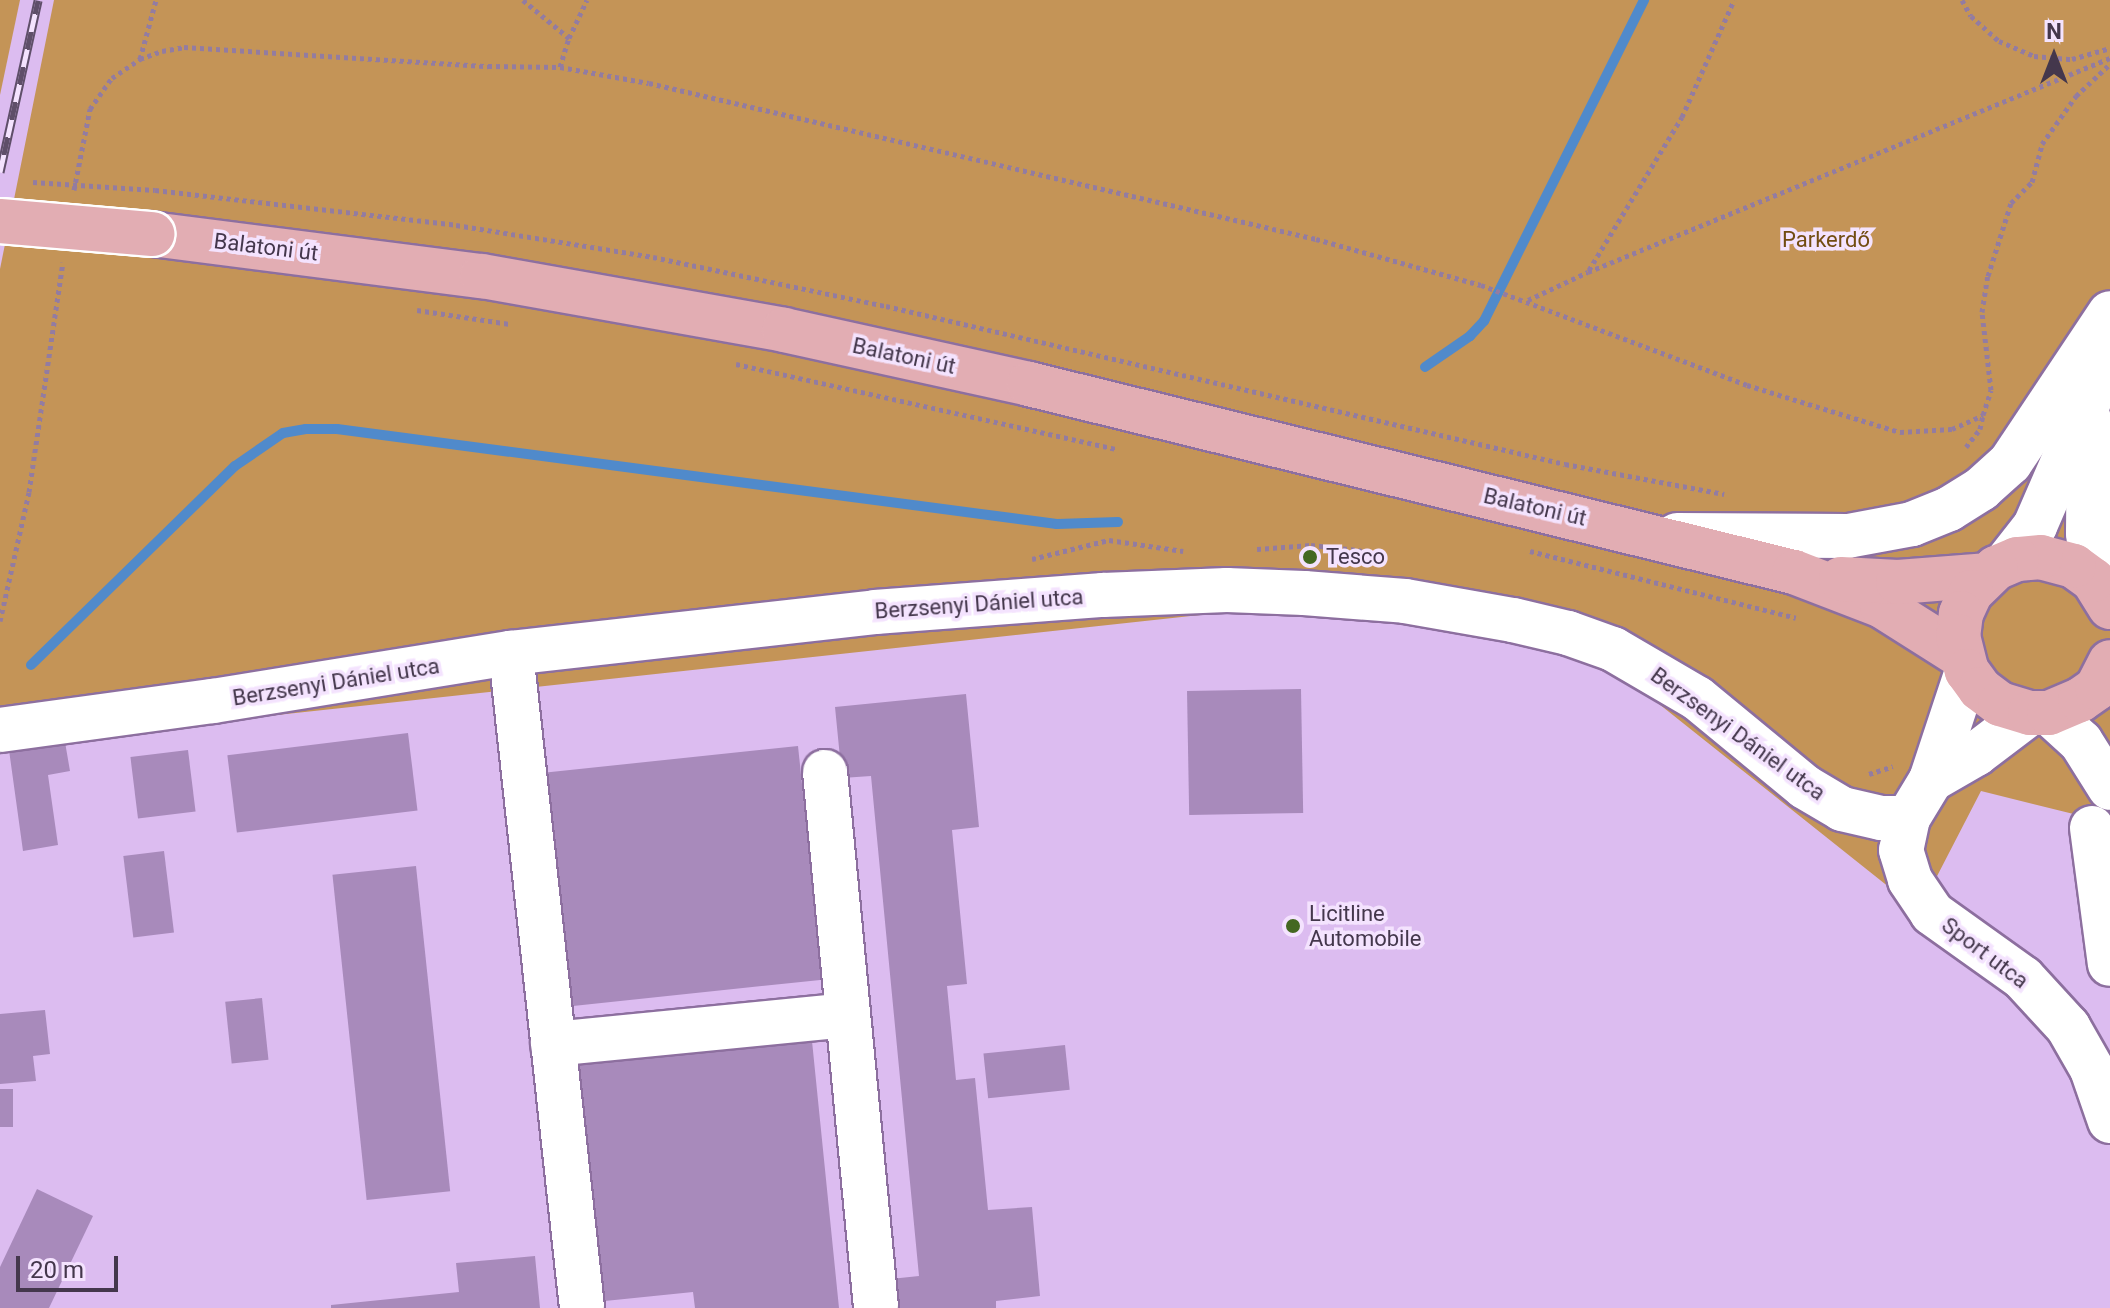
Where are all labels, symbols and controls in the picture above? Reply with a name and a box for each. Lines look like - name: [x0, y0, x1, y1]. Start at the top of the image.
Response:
- north arrow: [2014, 16, 2094, 96]
- text: N: [2046, 19, 2062, 44]
- park label: Parkerdő: [1782, 227, 1870, 253]
- street label: Balatoni út: [212, 228, 320, 266]
- street label: Balatoni út: [850, 332, 958, 380]
- street label: Balatoni út: [1481, 482, 1589, 532]
- place label: Tesco: [1326, 544, 1385, 570]
- marker: Tesco: [1301, 548, 1319, 566]
- street label: Berzsenyi Dániel utca: [874, 584, 1084, 624]
- street label: Berzsenyi Dániel utca: [231, 653, 441, 711]
- street label: Berzsenyi Dániel utca: [1646, 662, 1830, 806]
- place label: Licitline Automobile: [1309, 900, 1421, 952]
- street label: Sport utca: [1937, 912, 2033, 994]
- marker: Licitline Automobile: [1284, 917, 1302, 935]
- scale bar: [20, 1240, 122, 1290]
- text: 20 m: [30, 1256, 84, 1284]

